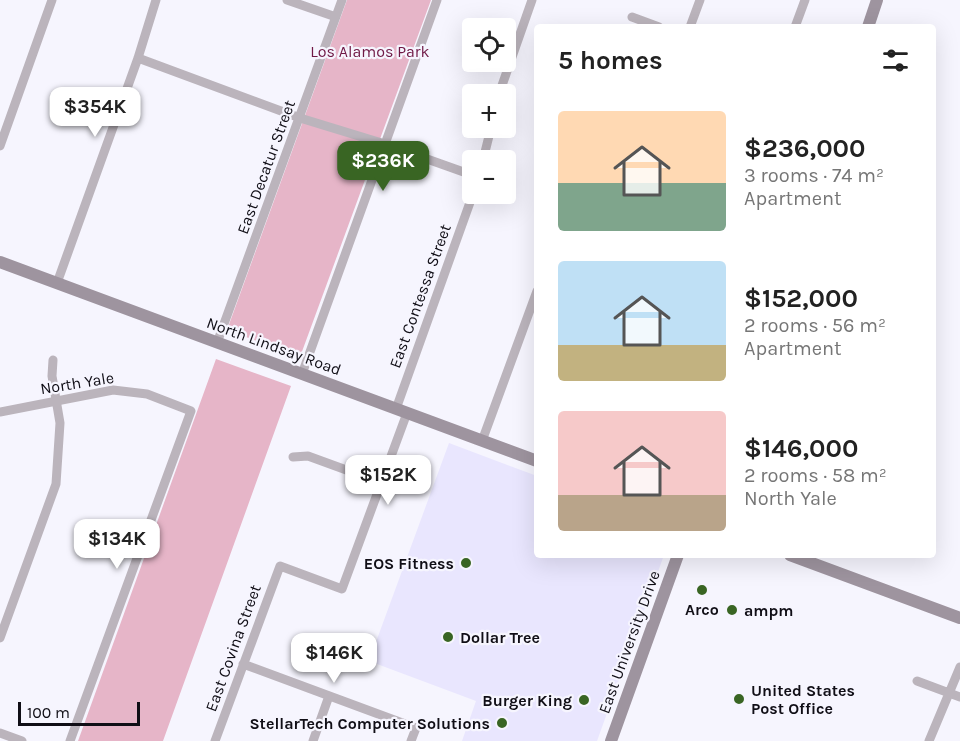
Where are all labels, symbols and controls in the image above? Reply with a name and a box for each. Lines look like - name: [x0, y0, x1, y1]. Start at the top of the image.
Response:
- map controls: [462, 18, 516, 204]
- button: locate: [462, 18, 516, 72]
- park label: Los Alamos Park: [310, 42, 430, 61]
- icon: filters: [879, 44, 912, 77]
- text: 5 homes: [558, 45, 663, 76]
- button: +: [462, 84, 516, 138]
- pin: $354K: [53, 87, 137, 138]
- text: $354K: [64, 95, 126, 118]
- street label: East Decatur Street: [233, 97, 299, 237]
- text: $236,000: [744, 133, 866, 164]
- icon: home: [606, 135, 678, 207]
- pin: $236K: [341, 141, 425, 192]
- text: $236K: [351, 149, 415, 172]
- button: −: [462, 150, 516, 204]
- text: 3 rooms · 74 m²: [744, 164, 884, 187]
- text: Apartment: [744, 187, 842, 210]
- street label: East Contessa Street: [385, 221, 455, 371]
- text: $152,000: [744, 283, 858, 314]
- icon: home: [606, 285, 678, 357]
- street label: North Lindsay Road: [204, 313, 344, 379]
- text: 2 rooms · 56 m²: [744, 314, 886, 337]
- text: Apartment: [744, 337, 842, 360]
- street label: North Yale: [39, 368, 115, 398]
- text: $146,000: [744, 433, 858, 464]
- icon: home: [606, 435, 678, 507]
- pin: $152K: [346, 455, 430, 506]
- text: $152K: [359, 463, 417, 486]
- text: 2 rooms · 58 m²: [744, 464, 887, 487]
- text: North Yale: [744, 487, 837, 510]
- pin: $134K: [75, 519, 159, 570]
- text: $134K: [88, 527, 146, 550]
- place label: EOS Fitness: [364, 554, 454, 573]
- marker: EOS Fitness: [459, 556, 473, 570]
- street label: East University Drive: [594, 568, 664, 716]
- street label: East Covina Street: [201, 582, 265, 714]
- marker: Arco: [695, 583, 709, 597]
- place label: Arco: [685, 600, 719, 619]
- place label: ampm: [744, 601, 794, 620]
- marker: ampm: [725, 603, 739, 617]
- place label: Dollar Tree: [460, 628, 540, 647]
- marker: Dollar Tree: [441, 630, 455, 644]
- pin: $146K: [292, 633, 376, 684]
- text: $146K: [305, 641, 363, 664]
- place label: United States Post Office: [751, 681, 855, 718]
- place label: Burger King: [482, 691, 572, 710]
- marker: United States Post Office: [732, 692, 746, 706]
- marker: Burger King: [577, 693, 591, 707]
- scale bar: [18, 699, 140, 726]
- text: 100 m: [27, 703, 70, 722]
- place label: StellarTech Computer Solutions: [249, 714, 490, 733]
- marker: StellarTech Computer Solutions: [495, 716, 509, 730]

